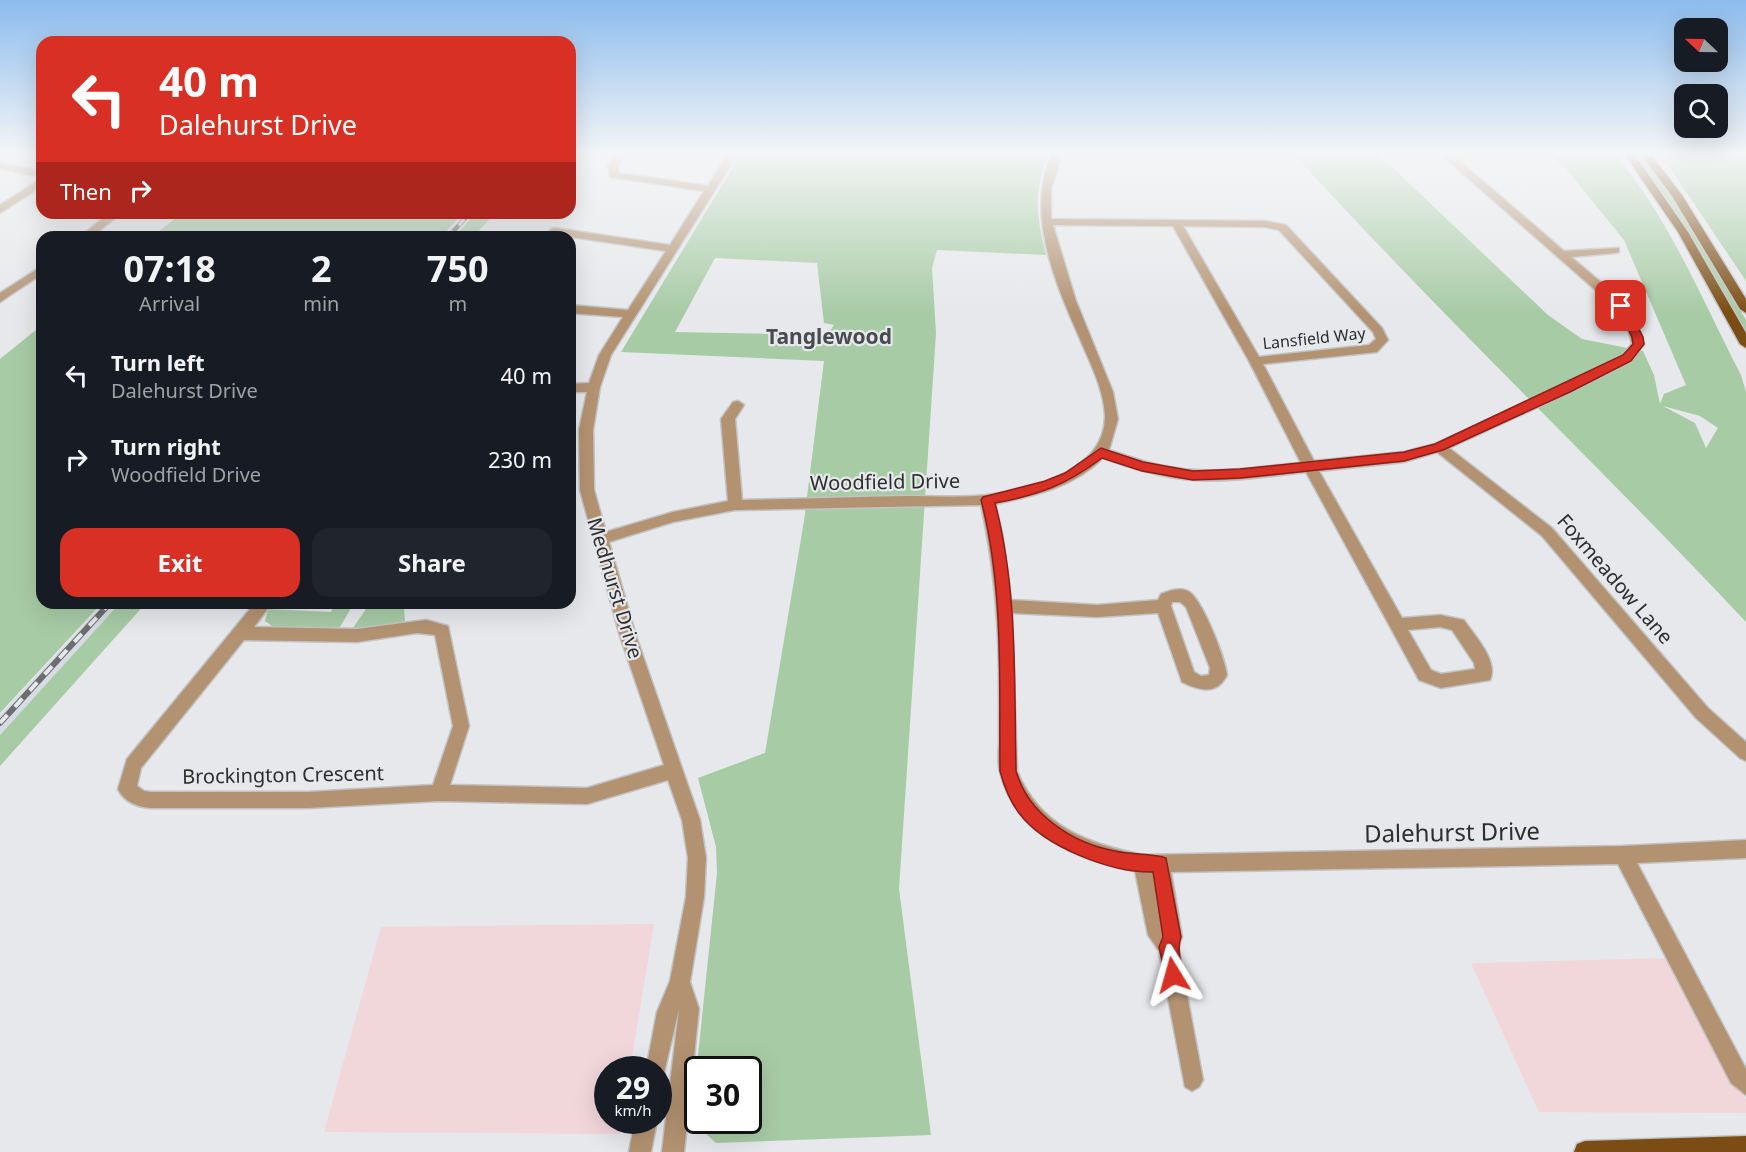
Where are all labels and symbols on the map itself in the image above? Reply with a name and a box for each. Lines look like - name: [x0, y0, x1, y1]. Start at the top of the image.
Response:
- north arrow: [1674, 18, 1728, 72]
- pin: [1595, 280, 1646, 331]
- district label: Tanglewood: [766, 322, 892, 350]
- street label: Lansfield Way: [1261, 322, 1367, 354]
- street label: Woodfield Drive: [810, 467, 960, 496]
- street label: Foxmeadow Lane: [1551, 508, 1679, 649]
- street label: Medhurst Drive: [581, 514, 650, 662]
- street label: Brockington Crescent: [182, 759, 384, 790]
- street label: Dalehurst Drive: [1364, 813, 1540, 850]
- position arrow: [1141, 943, 1205, 1007]
- speed limit sign: 30: [684, 1056, 762, 1134]

